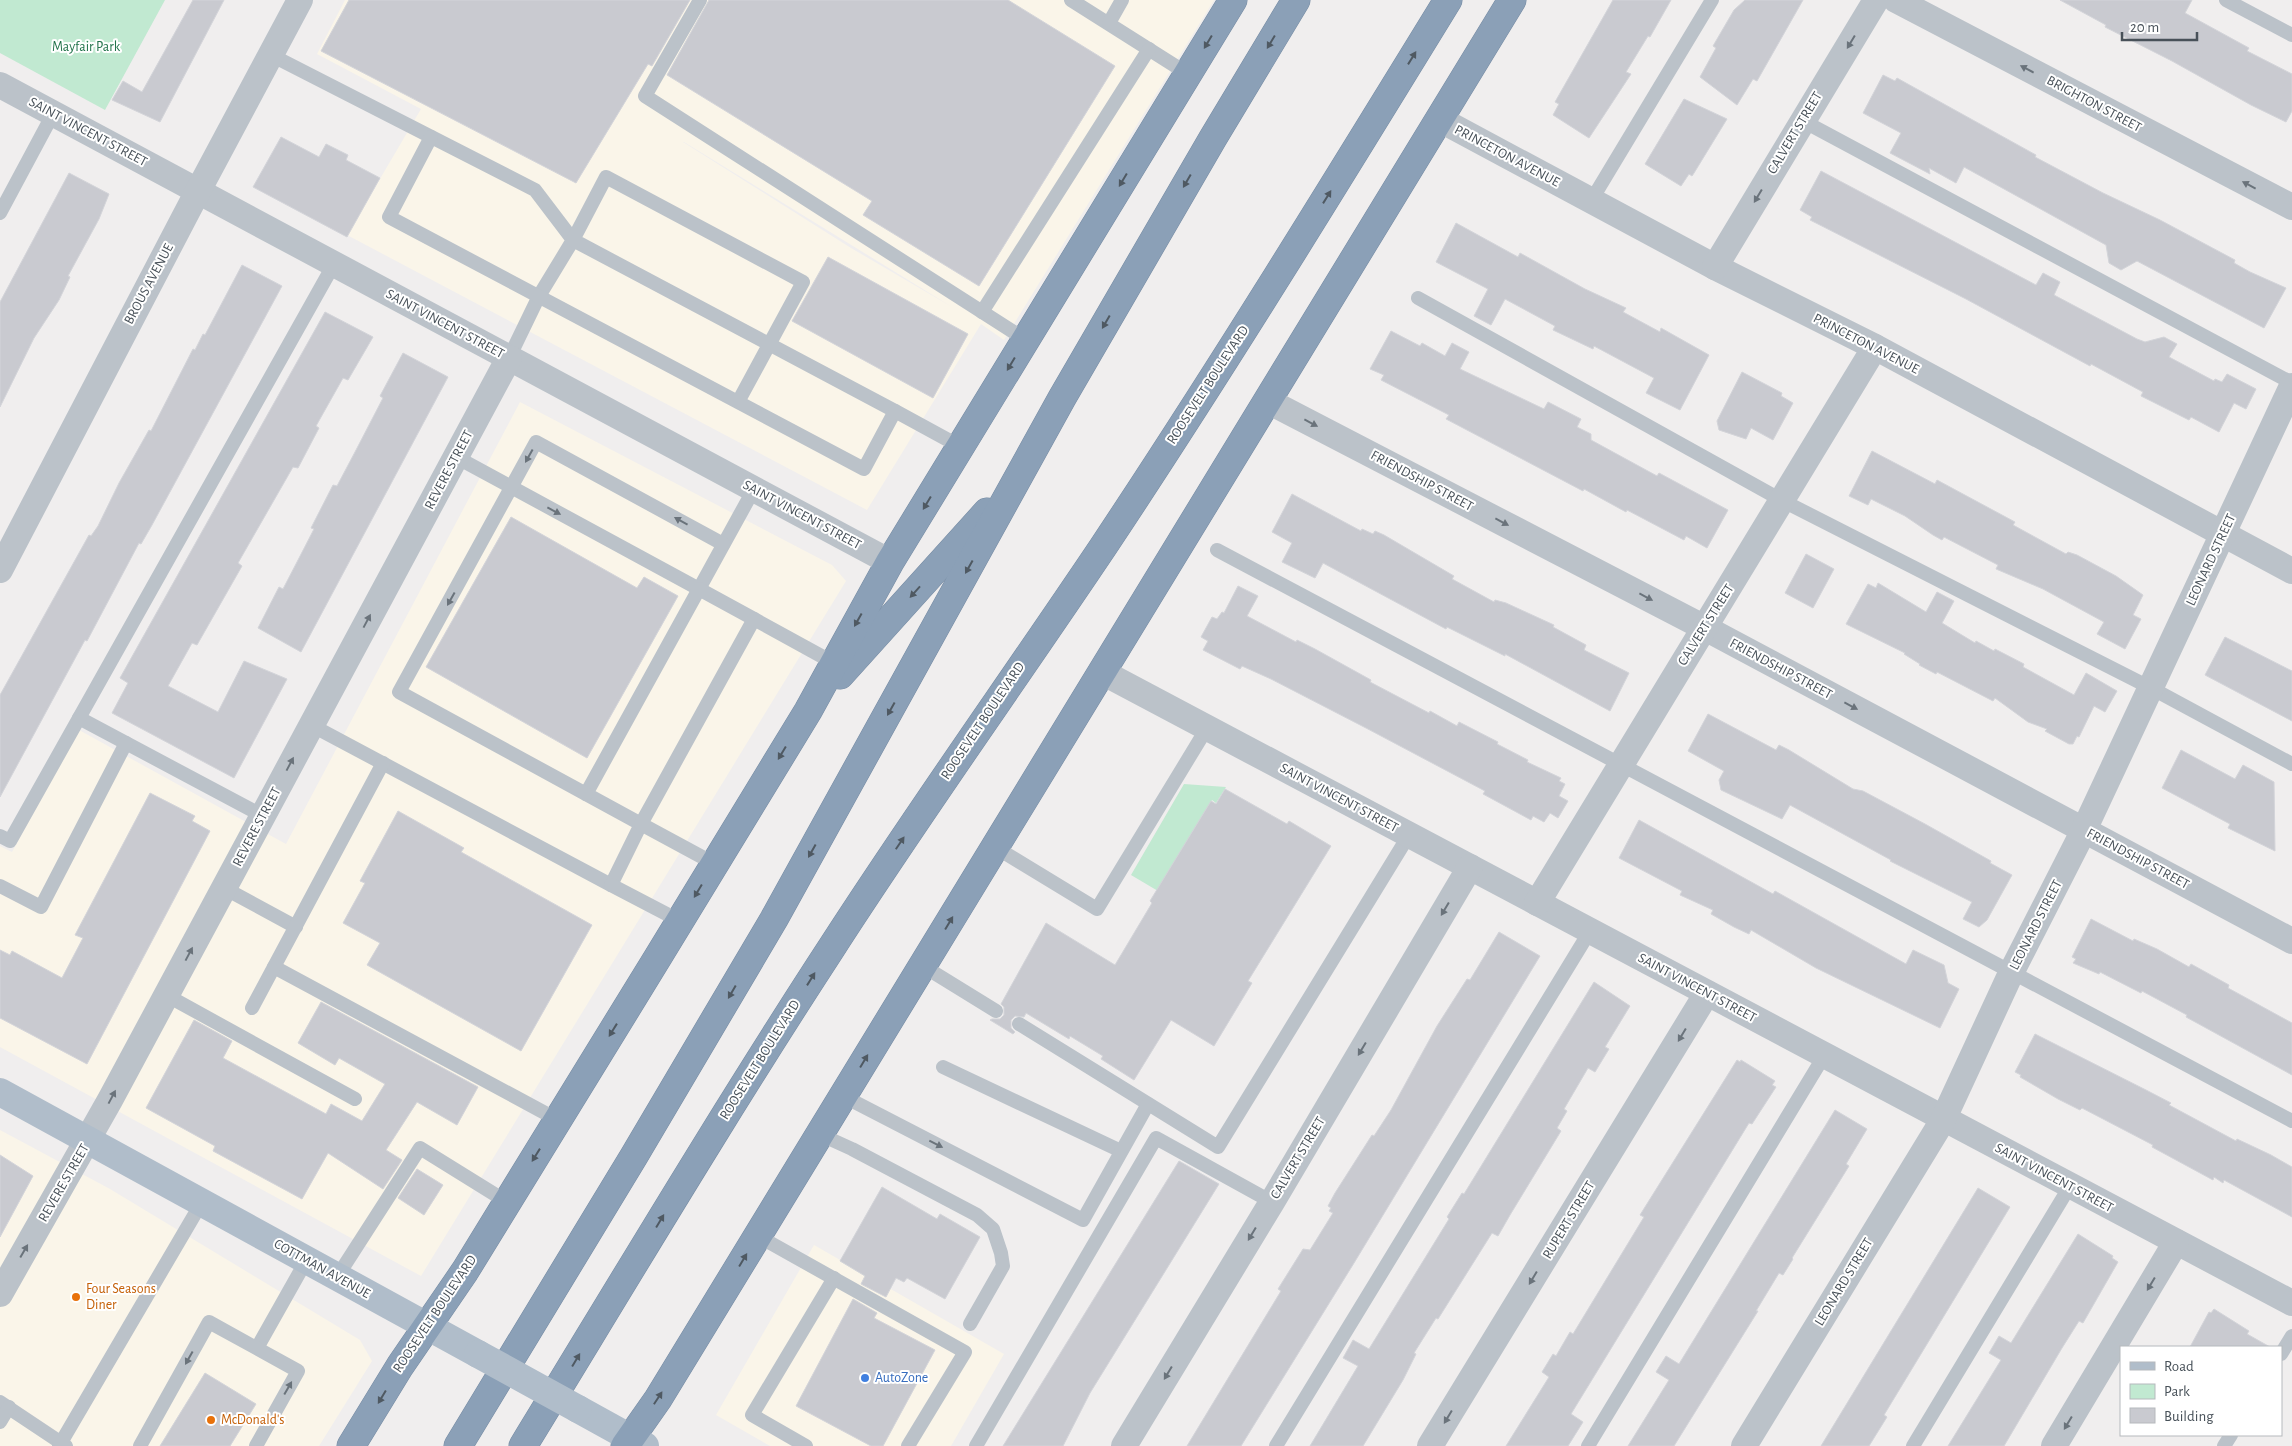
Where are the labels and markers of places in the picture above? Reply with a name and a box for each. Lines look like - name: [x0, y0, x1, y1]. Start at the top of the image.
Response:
- place label: Four Seasons Diner: [86, 1282, 156, 1312]
- marker: Four Seasons Diner: [70, 1291, 82, 1303]
- place label: AutoZone: [875, 1371, 928, 1385]
- marker: AutoZone: [859, 1372, 871, 1384]
- place label: McDonald's: [221, 1413, 284, 1427]
- marker: McDonald's: [205, 1414, 217, 1426]

